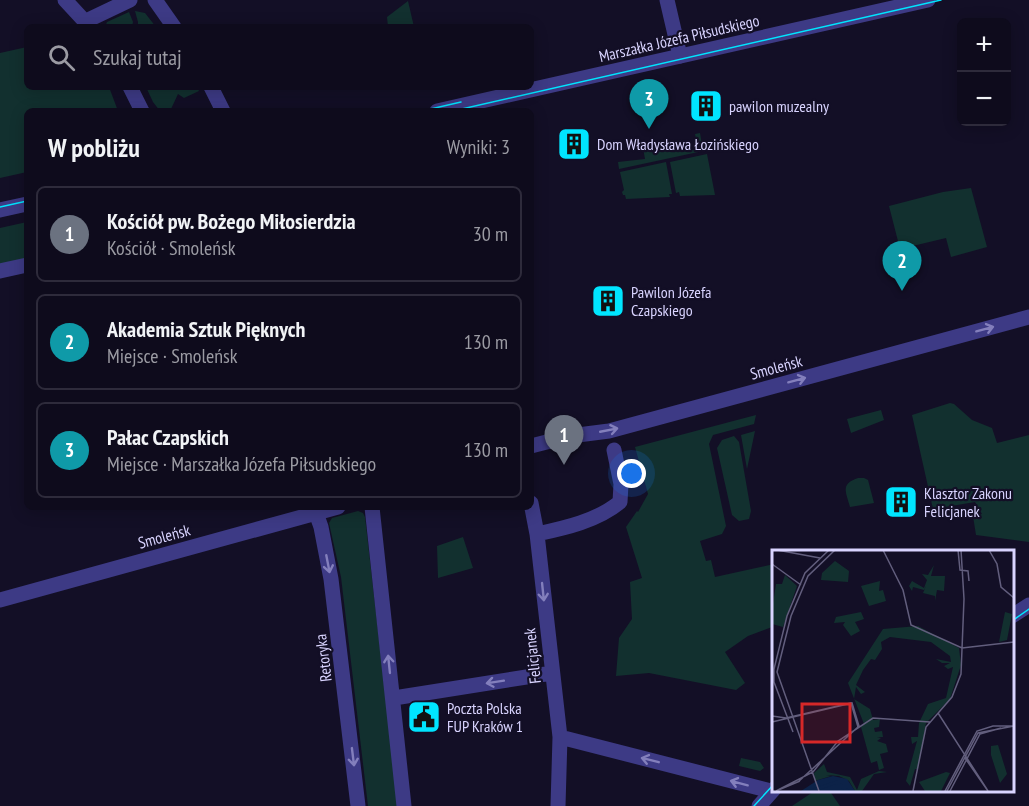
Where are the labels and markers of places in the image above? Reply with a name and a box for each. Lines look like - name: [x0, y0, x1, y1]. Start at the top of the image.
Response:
- pin: 3: [630, 80, 668, 129]
- building icon: pawilon muzealny: [688, 88, 724, 124]
- place label: pawilon muzealny: [729, 96, 829, 116]
- building icon: Dom Władysława Łozińskiego: [556, 126, 592, 162]
- place label: Dom Władysława Łozińskiego: [597, 134, 759, 154]
- pin: 2: [882, 242, 922, 291]
- place label: Pawilon Józefa Czapskiego: [631, 282, 711, 320]
- building icon: Pawilon Józefa Czapskiego: [590, 283, 626, 319]
- pin: 1: [544, 416, 584, 465]
- place label: Klasztor Zakonu Felicjanek: [924, 483, 1012, 521]
- building icon: Klasztor Zakonu Felicjanek: [883, 484, 919, 520]
- place label: Poczta Polska FUP Kraków 1: [447, 698, 523, 736]
- public building icon: Poczta Polska FUP Kraków 1: [406, 699, 442, 735]

